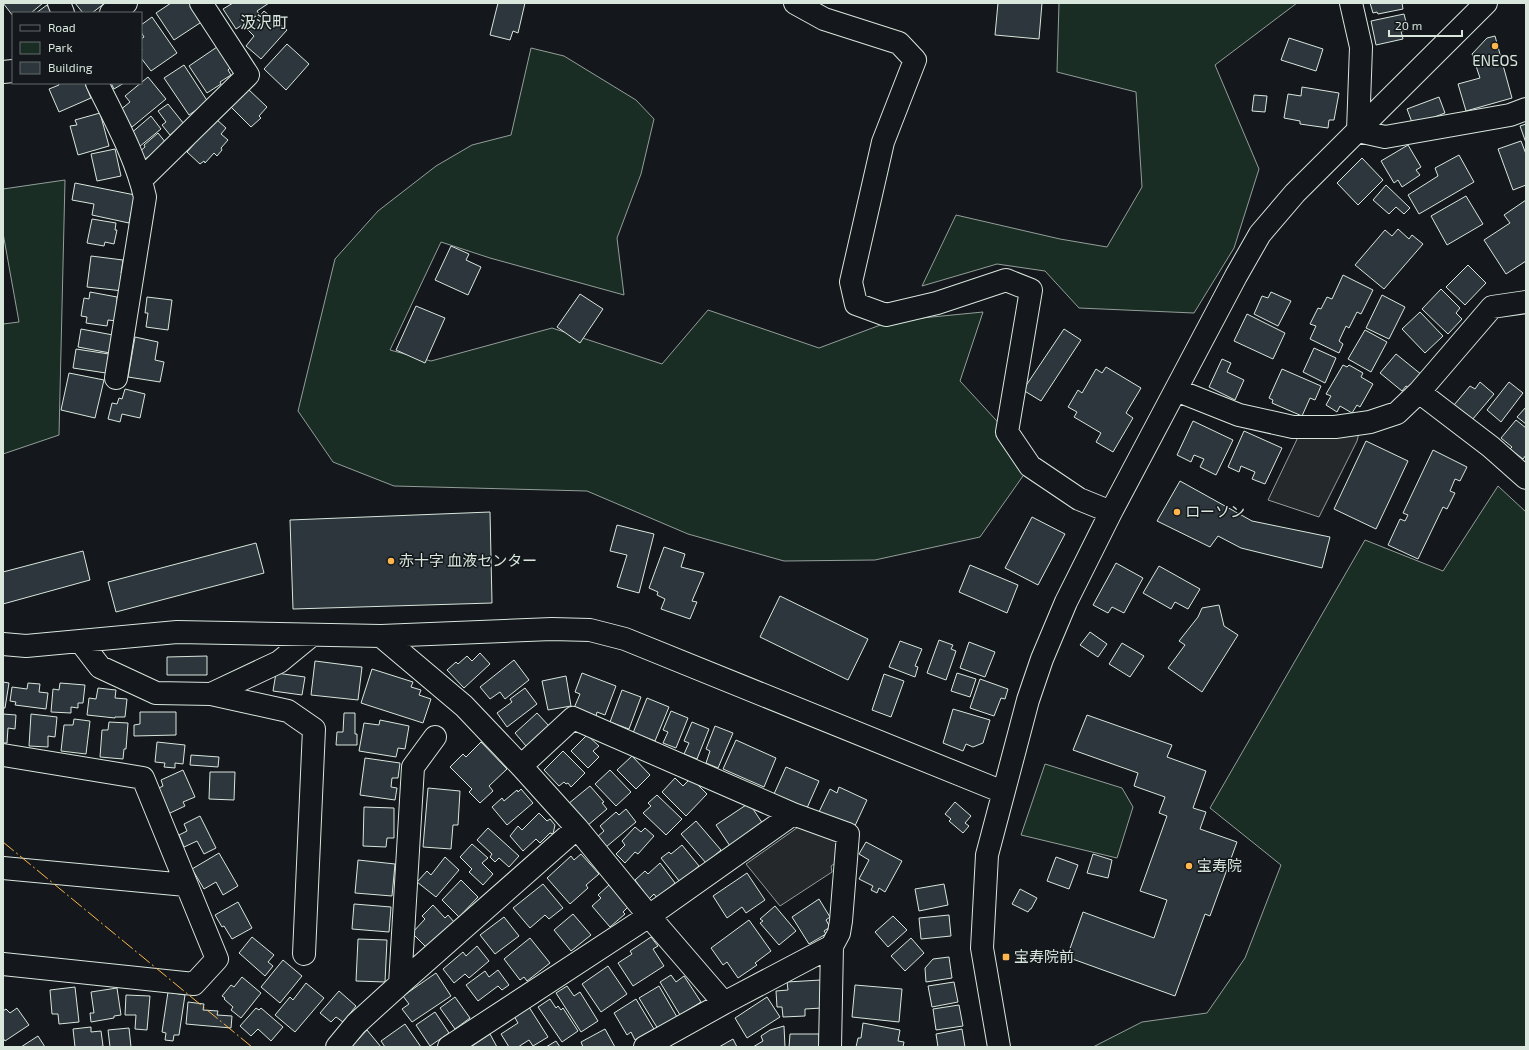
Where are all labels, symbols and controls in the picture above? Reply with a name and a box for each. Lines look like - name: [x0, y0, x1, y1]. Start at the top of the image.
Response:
- legend: [12, 12, 142, 84]
- district label: 汲沢町: [240, 12, 288, 31]
- scale bar: [1389, 12, 1462, 38]
- text: 20 m: [1395, 18, 1422, 32]
- text: Road: [48, 20, 76, 34]
- text: Park: [48, 40, 73, 54]
- marker: ENEOS: [1490, 41, 1500, 51]
- place label: ENEOS: [1472, 51, 1518, 69]
- text: Building: [48, 60, 93, 74]
- place label: ローソン: [1185, 502, 1245, 520]
- marker: ローソン: [1172, 507, 1182, 517]
- place label: 赤十字 血液センター: [399, 551, 537, 569]
- marker: 赤十字 血液センター: [386, 556, 396, 566]
- place label: 宝寿院: [1197, 856, 1242, 874]
- marker: 宝寿院: [1184, 861, 1194, 871]
- place label: 宝寿院前: [1014, 947, 1074, 965]
- marker: 宝寿院前: [1001, 952, 1011, 962]

